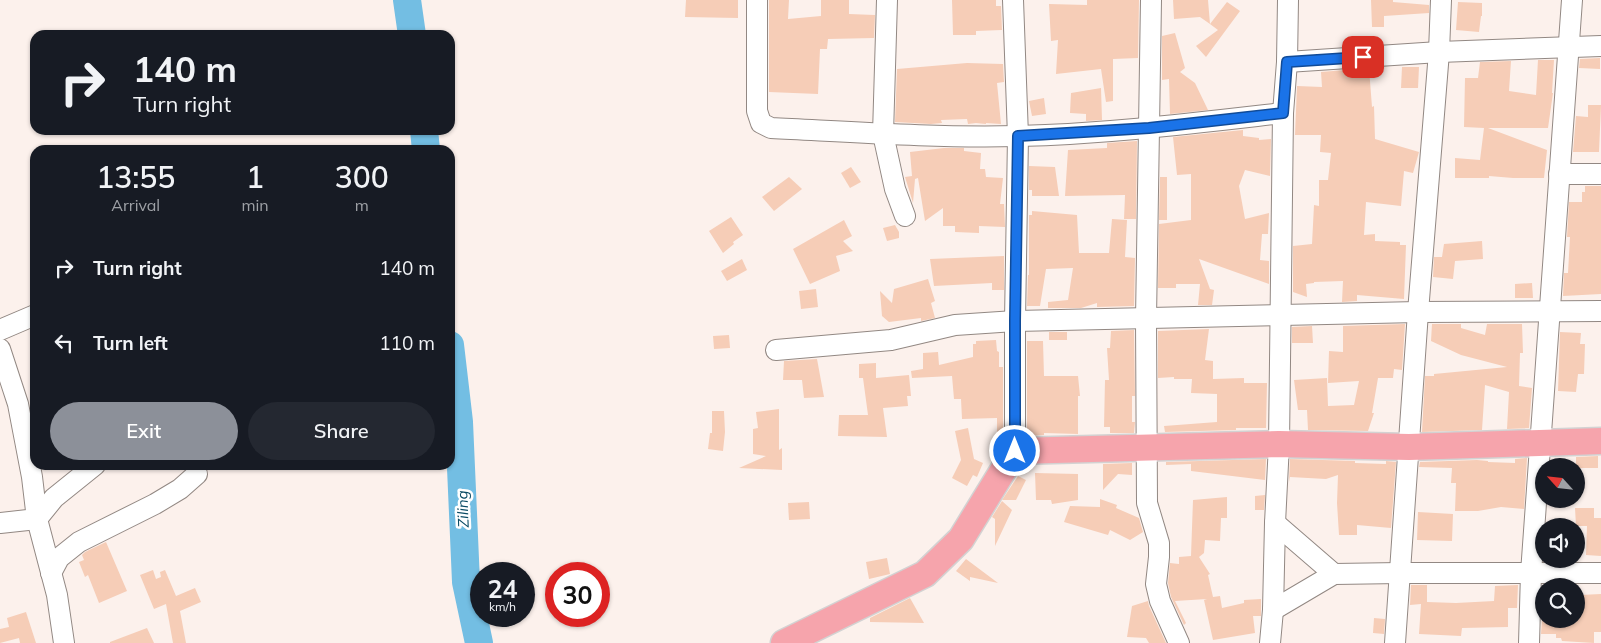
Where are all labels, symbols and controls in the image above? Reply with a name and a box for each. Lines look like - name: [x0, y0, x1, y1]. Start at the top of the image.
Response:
- pin: [1342, 36, 1384, 78]
- icon: arrive: [1349, 43, 1377, 71]
- text: 140 m: [133, 47, 237, 91]
- icon: right: [50, 50, 115, 115]
- text: Turn right: [133, 90, 231, 118]
- text: 13:55: [96, 158, 175, 196]
- text: 1: [246, 158, 264, 196]
- text: 300: [335, 158, 389, 196]
- text: Arrival: [111, 195, 160, 215]
- text: min: [241, 195, 269, 215]
- text: m: [355, 195, 369, 215]
- icon: right: [50, 254, 78, 282]
- text: Turn right: [93, 256, 182, 280]
- text: 140 m: [379, 256, 435, 280]
- icon: left: [50, 329, 78, 357]
- text: Turn left: [93, 331, 168, 355]
- text: 110 m: [379, 331, 435, 355]
- button: Exit: [50, 402, 238, 460]
- button: Share: [248, 402, 435, 460]
- position arrow: [988, 424, 1040, 476]
- north arrow: [1535, 458, 1585, 508]
- map controls: [1535, 458, 1585, 628]
- water label: Ziling: [452, 490, 473, 528]
- button: sound: [1535, 518, 1585, 568]
- speed limit sign: 30: [545, 562, 610, 627]
- text: 24: [487, 573, 518, 604]
- button: search: [1535, 578, 1585, 628]
- text: km/h: [489, 599, 516, 614]

